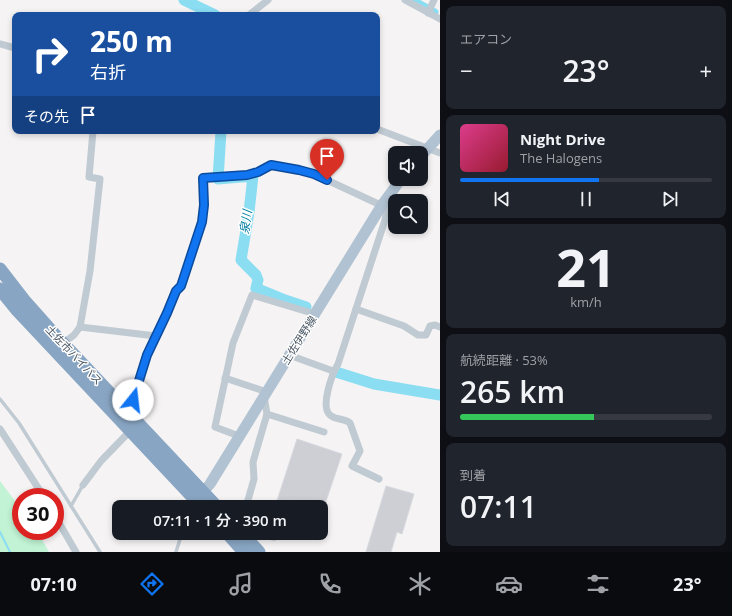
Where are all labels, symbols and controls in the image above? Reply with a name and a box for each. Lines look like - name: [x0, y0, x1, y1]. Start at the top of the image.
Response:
- text: 250 m: [90, 22, 173, 60]
- icon: right: [24, 28, 76, 80]
- text: エアコン: [460, 30, 512, 48]
- text: 23°: [562, 50, 610, 91]
- text: −: [460, 55, 473, 85]
- text: +: [699, 55, 712, 85]
- text: 右折: [90, 60, 126, 84]
- icon: arrive: [77, 104, 99, 126]
- text: その先: [24, 106, 69, 126]
- text: Night Drive: [520, 129, 605, 149]
- pin: [310, 139, 344, 180]
- icon: arrive: [316, 145, 338, 167]
- map controls: [388, 146, 428, 234]
- button: sound: [388, 146, 428, 186]
- text: The Halogens: [520, 149, 602, 167]
- icon: previous: [491, 188, 513, 210]
- icon: pause: [575, 188, 597, 210]
- icon: next: [659, 188, 681, 210]
- button: search: [388, 194, 428, 234]
- water label: 泉川: [235, 207, 256, 235]
- text: 21: [556, 231, 616, 302]
- text: km/h: [570, 293, 602, 311]
- street label: 土佐伊野線: [278, 312, 320, 367]
- street label: 土佐市バイパス: [43, 321, 106, 388]
- text: 航続距離 · 53%: [460, 351, 548, 369]
- text: 265 km: [460, 371, 565, 412]
- position arrow: [112, 379, 154, 421]
- text: 到着: [460, 466, 486, 484]
- text: 07:11: [460, 486, 537, 527]
- speed limit sign: 30: [12, 488, 64, 540]
- text: 07:11 · 1 分 · 390 m: [153, 510, 287, 530]
- icon: directions: [138, 570, 166, 598]
- icon: music: [227, 570, 255, 598]
- icon: phone: [316, 570, 344, 598]
- icon: climate: [406, 570, 434, 598]
- icon: car: [495, 570, 523, 598]
- icon: filters: [584, 570, 612, 598]
- text: 07:10: [31, 572, 77, 596]
- text: 23°: [673, 572, 701, 596]

